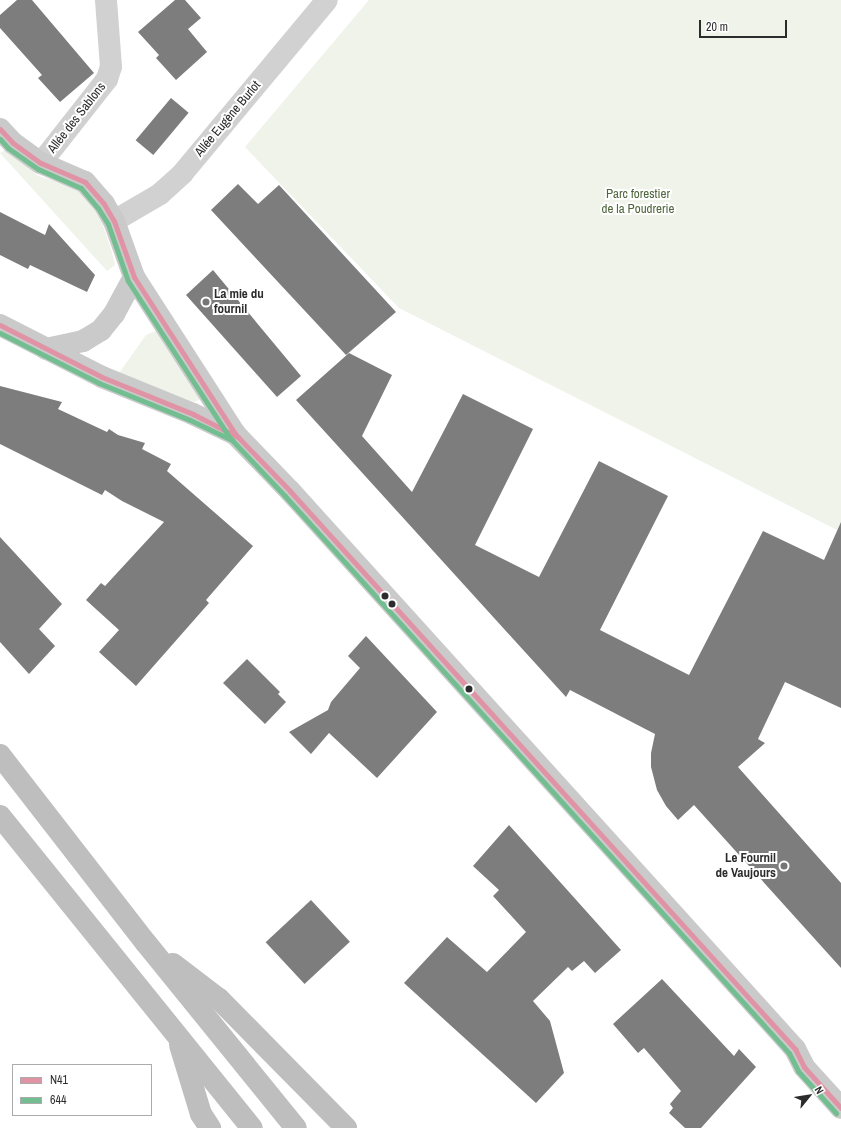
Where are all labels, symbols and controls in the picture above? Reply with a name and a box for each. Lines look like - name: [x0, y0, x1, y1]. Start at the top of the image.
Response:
- scale bar: [701, 12, 789, 38]
- text: 20 m: [706, 19, 728, 35]
- street label: Allée Eugène Burlot: [192, 78, 264, 160]
- street label: Allée des Sablons: [45, 80, 109, 156]
- park label: Parc forestier de la Poudrerie: [602, 187, 674, 218]
- place label: La mie du fournil: [214, 287, 264, 318]
- marker: La mie du fournil: [201, 297, 211, 307]
- unlabelled marker: [380, 591, 390, 601]
- unlabelled marker: [387, 599, 397, 609]
- unlabelled marker: [464, 684, 474, 694]
- place label: Le Fournil de Vaujours: [716, 851, 776, 882]
- marker: Le Fournil de Vaujours: [779, 861, 789, 871]
- legend: [12, 1064, 152, 1116]
- text: N41: [50, 1072, 68, 1088]
- north arrow: [789, 1076, 829, 1116]
- text: N: [812, 1084, 827, 1096]
- text: 644: [50, 1092, 66, 1108]

